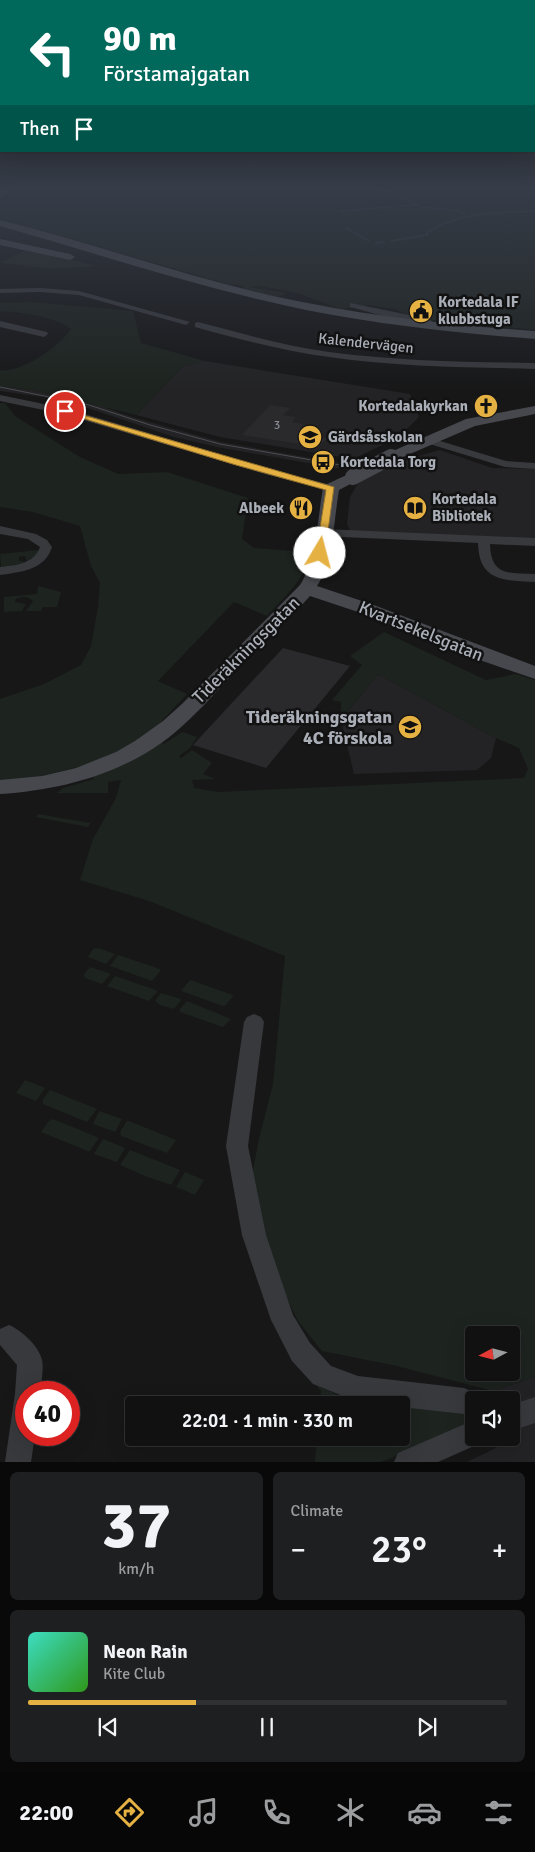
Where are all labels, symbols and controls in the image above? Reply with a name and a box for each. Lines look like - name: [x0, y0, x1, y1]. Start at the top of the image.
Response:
- text: 90 m: [103, 17, 177, 60]
- icon: left: [20, 20, 85, 85]
- text: Förstamajgatan: [103, 60, 250, 87]
- icon: arrive: [70, 115, 98, 143]
- text: Then: [20, 117, 60, 141]
- place label: Kortedala IF klubbstuga: [438, 293, 519, 328]
- public building icon: Kortedala IF klubbstuga: [408, 298, 434, 324]
- street label: Kalendervägen: [317, 329, 415, 357]
- pin: [44, 390, 86, 432]
- church icon: Kortedalakyrkan: [473, 393, 499, 419]
- icon: arrive: [51, 397, 79, 425]
- place label: Kortedalakyrkan: [358, 397, 468, 415]
- house number: 3: [274, 418, 280, 433]
- school or university icon: Gärdsåsskolan: [297, 424, 323, 450]
- place label: Gärdsåsskolan: [328, 428, 423, 446]
- bus stop icon: Kortedala Torg: [310, 449, 336, 475]
- place label: Kortedala Torg: [340, 453, 436, 471]
- place label: Kortedala Bibliotek: [432, 490, 497, 525]
- restaurant icon: Albeek: [288, 495, 314, 521]
- library icon: Kortedala Bibliotek: [402, 495, 428, 521]
- place label: Albeek: [239, 499, 284, 517]
- position arrow: [293, 526, 345, 578]
- street label: Tideräkningsgatan: [188, 592, 304, 708]
- street label: Kvartsekelsgatan: [356, 596, 486, 666]
- place label: Tideräkningsgatan 4C förskola: [246, 706, 392, 749]
- school or university icon: Tideräkningsgatan 4C förskola: [397, 714, 423, 740]
- north arrow: [465, 1326, 520, 1381]
- map controls: [465, 1326, 520, 1446]
- speed limit sign: 40: [15, 1381, 80, 1446]
- button: sound: [465, 1391, 520, 1446]
- text: 22:01 · 1 min · 330 m: [182, 1409, 353, 1433]
- text: 37: [101, 1486, 171, 1566]
- text: Climate: [291, 1501, 343, 1521]
- text: 23°: [371, 1526, 427, 1573]
- text: −: [291, 1533, 306, 1567]
- text: +: [492, 1533, 507, 1567]
- text: km/h: [118, 1559, 154, 1579]
- text: Neon Rain: [103, 1640, 188, 1664]
- text: Kite Club: [103, 1664, 165, 1684]
- icon: previous: [94, 1713, 122, 1741]
- icon: pause: [253, 1713, 281, 1741]
- icon: next: [413, 1713, 441, 1741]
- icon: directions: [112, 1795, 147, 1830]
- icon: music: [186, 1795, 221, 1830]
- icon: phone: [259, 1795, 294, 1830]
- icon: climate: [333, 1795, 368, 1830]
- icon: car: [407, 1795, 442, 1830]
- icon: filters: [481, 1795, 516, 1830]
- text: 22:00: [19, 1799, 73, 1826]

